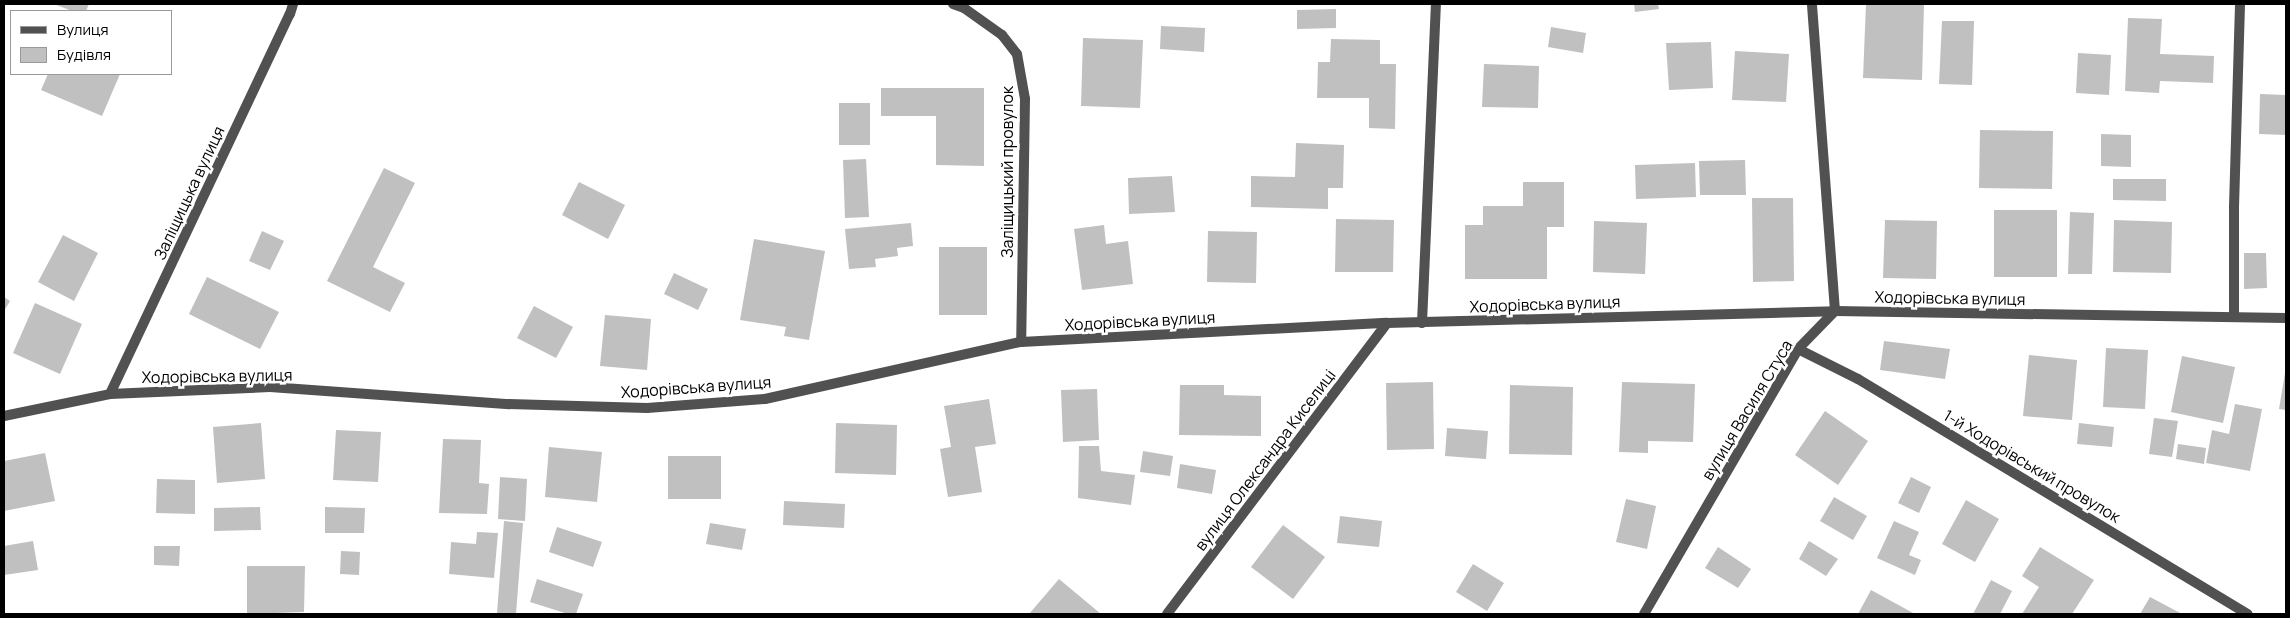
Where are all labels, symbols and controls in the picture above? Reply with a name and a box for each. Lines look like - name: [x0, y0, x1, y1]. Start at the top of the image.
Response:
- legend: [10, 10, 172, 75]
- text: Вулиця: [57, 19, 109, 40]
- text: Будівля: [57, 44, 111, 65]
- street label: Заліщицький провулок: [997, 86, 1017, 258]
- street label: Заліщицька вулиця: [150, 123, 228, 263]
- street label: Ходорівська вулиця: [1874, 287, 2026, 309]
- street label: Ходорівська вулиця: [1469, 292, 1621, 316]
- street label: Ходорівська вулиця: [1064, 307, 1216, 335]
- street label: вулиця Василя Стуса: [1698, 336, 1796, 484]
- street label: Ходорівська вулиця: [141, 365, 293, 387]
- street label: вулиця Олександра Киселиці: [1191, 366, 1339, 554]
- street label: Ходорівська вулиця: [620, 372, 772, 402]
- street label: 1-й Ходорівський провулок: [1940, 405, 2124, 527]

